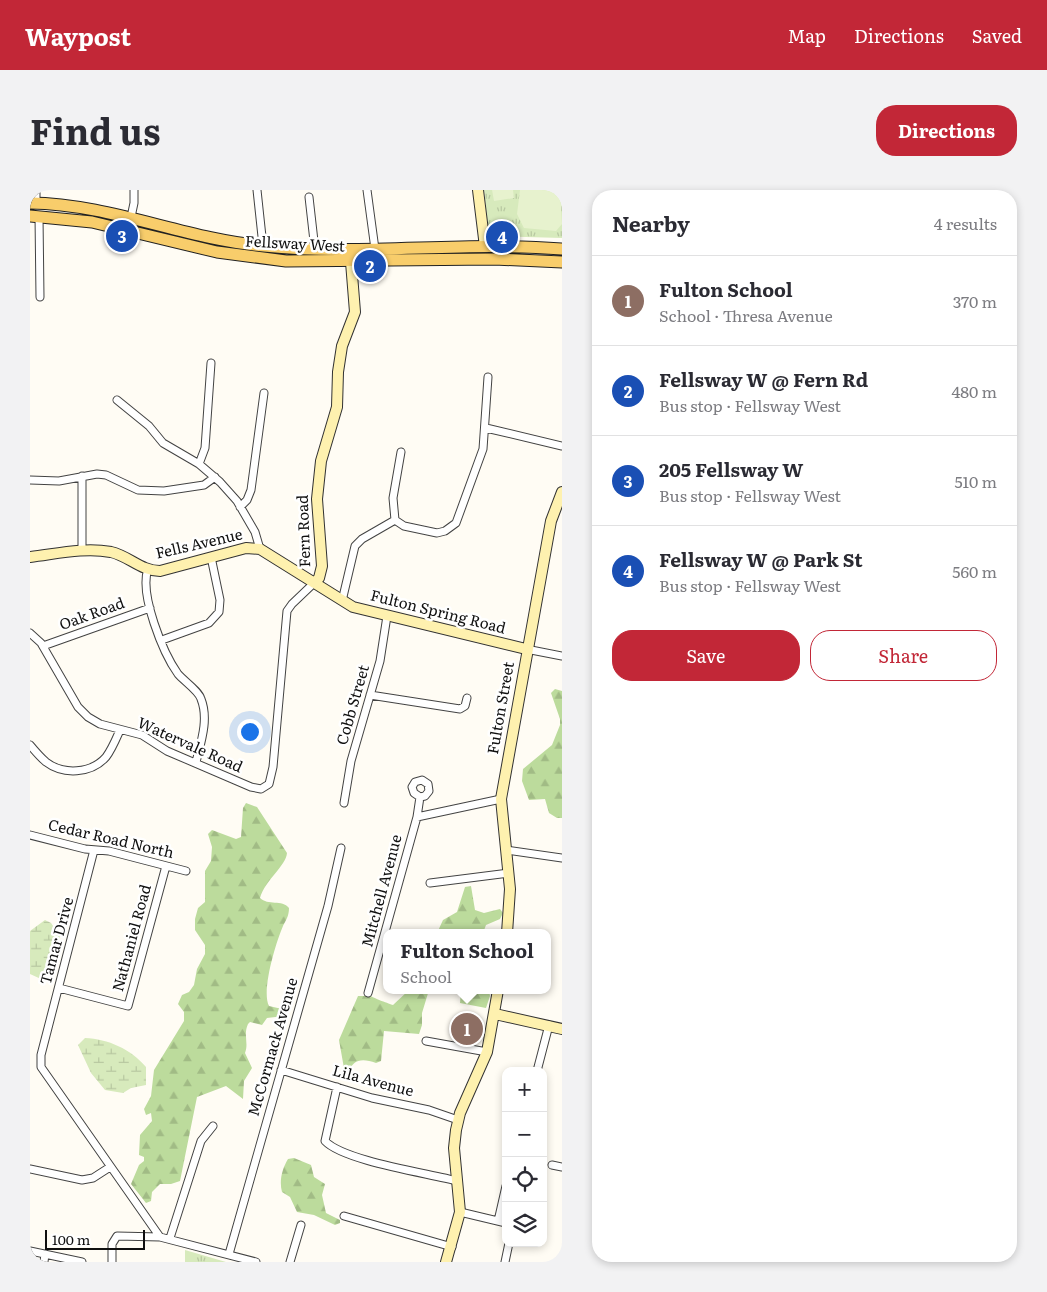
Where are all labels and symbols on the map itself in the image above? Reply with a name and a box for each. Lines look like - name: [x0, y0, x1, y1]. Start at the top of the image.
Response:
- pin: 3: [106, 217, 138, 255]
- pin: 4: [486, 218, 518, 256]
- street label: Fellsway West: [245, 228, 346, 257]
- pin: 2: [354, 247, 386, 285]
- street label: Fern Road: [290, 494, 315, 568]
- street label: Fells Avenue: [153, 521, 245, 564]
- street label: Fulton Spring Road: [368, 583, 508, 638]
- street label: Oak Road: [56, 590, 127, 635]
- street label: Fulton Street: [480, 660, 519, 756]
- street label: Cobb Street: [329, 662, 374, 747]
- street label: Watervale Road: [134, 710, 247, 777]
- your location: [237, 719, 263, 745]
- street label: Cedar Road North: [46, 812, 177, 863]
- street label: Mitchell Avenue: [354, 831, 407, 950]
- street label: Nathaniel Road: [105, 881, 156, 994]
- street label: Tamar Drive: [33, 894, 78, 987]
- street label: McCormack Avenue: [241, 974, 302, 1119]
- pin: 1: [451, 1010, 483, 1048]
- street label: Lila Avenue: [330, 1058, 417, 1101]
- scale bar: [45, 1227, 145, 1250]

